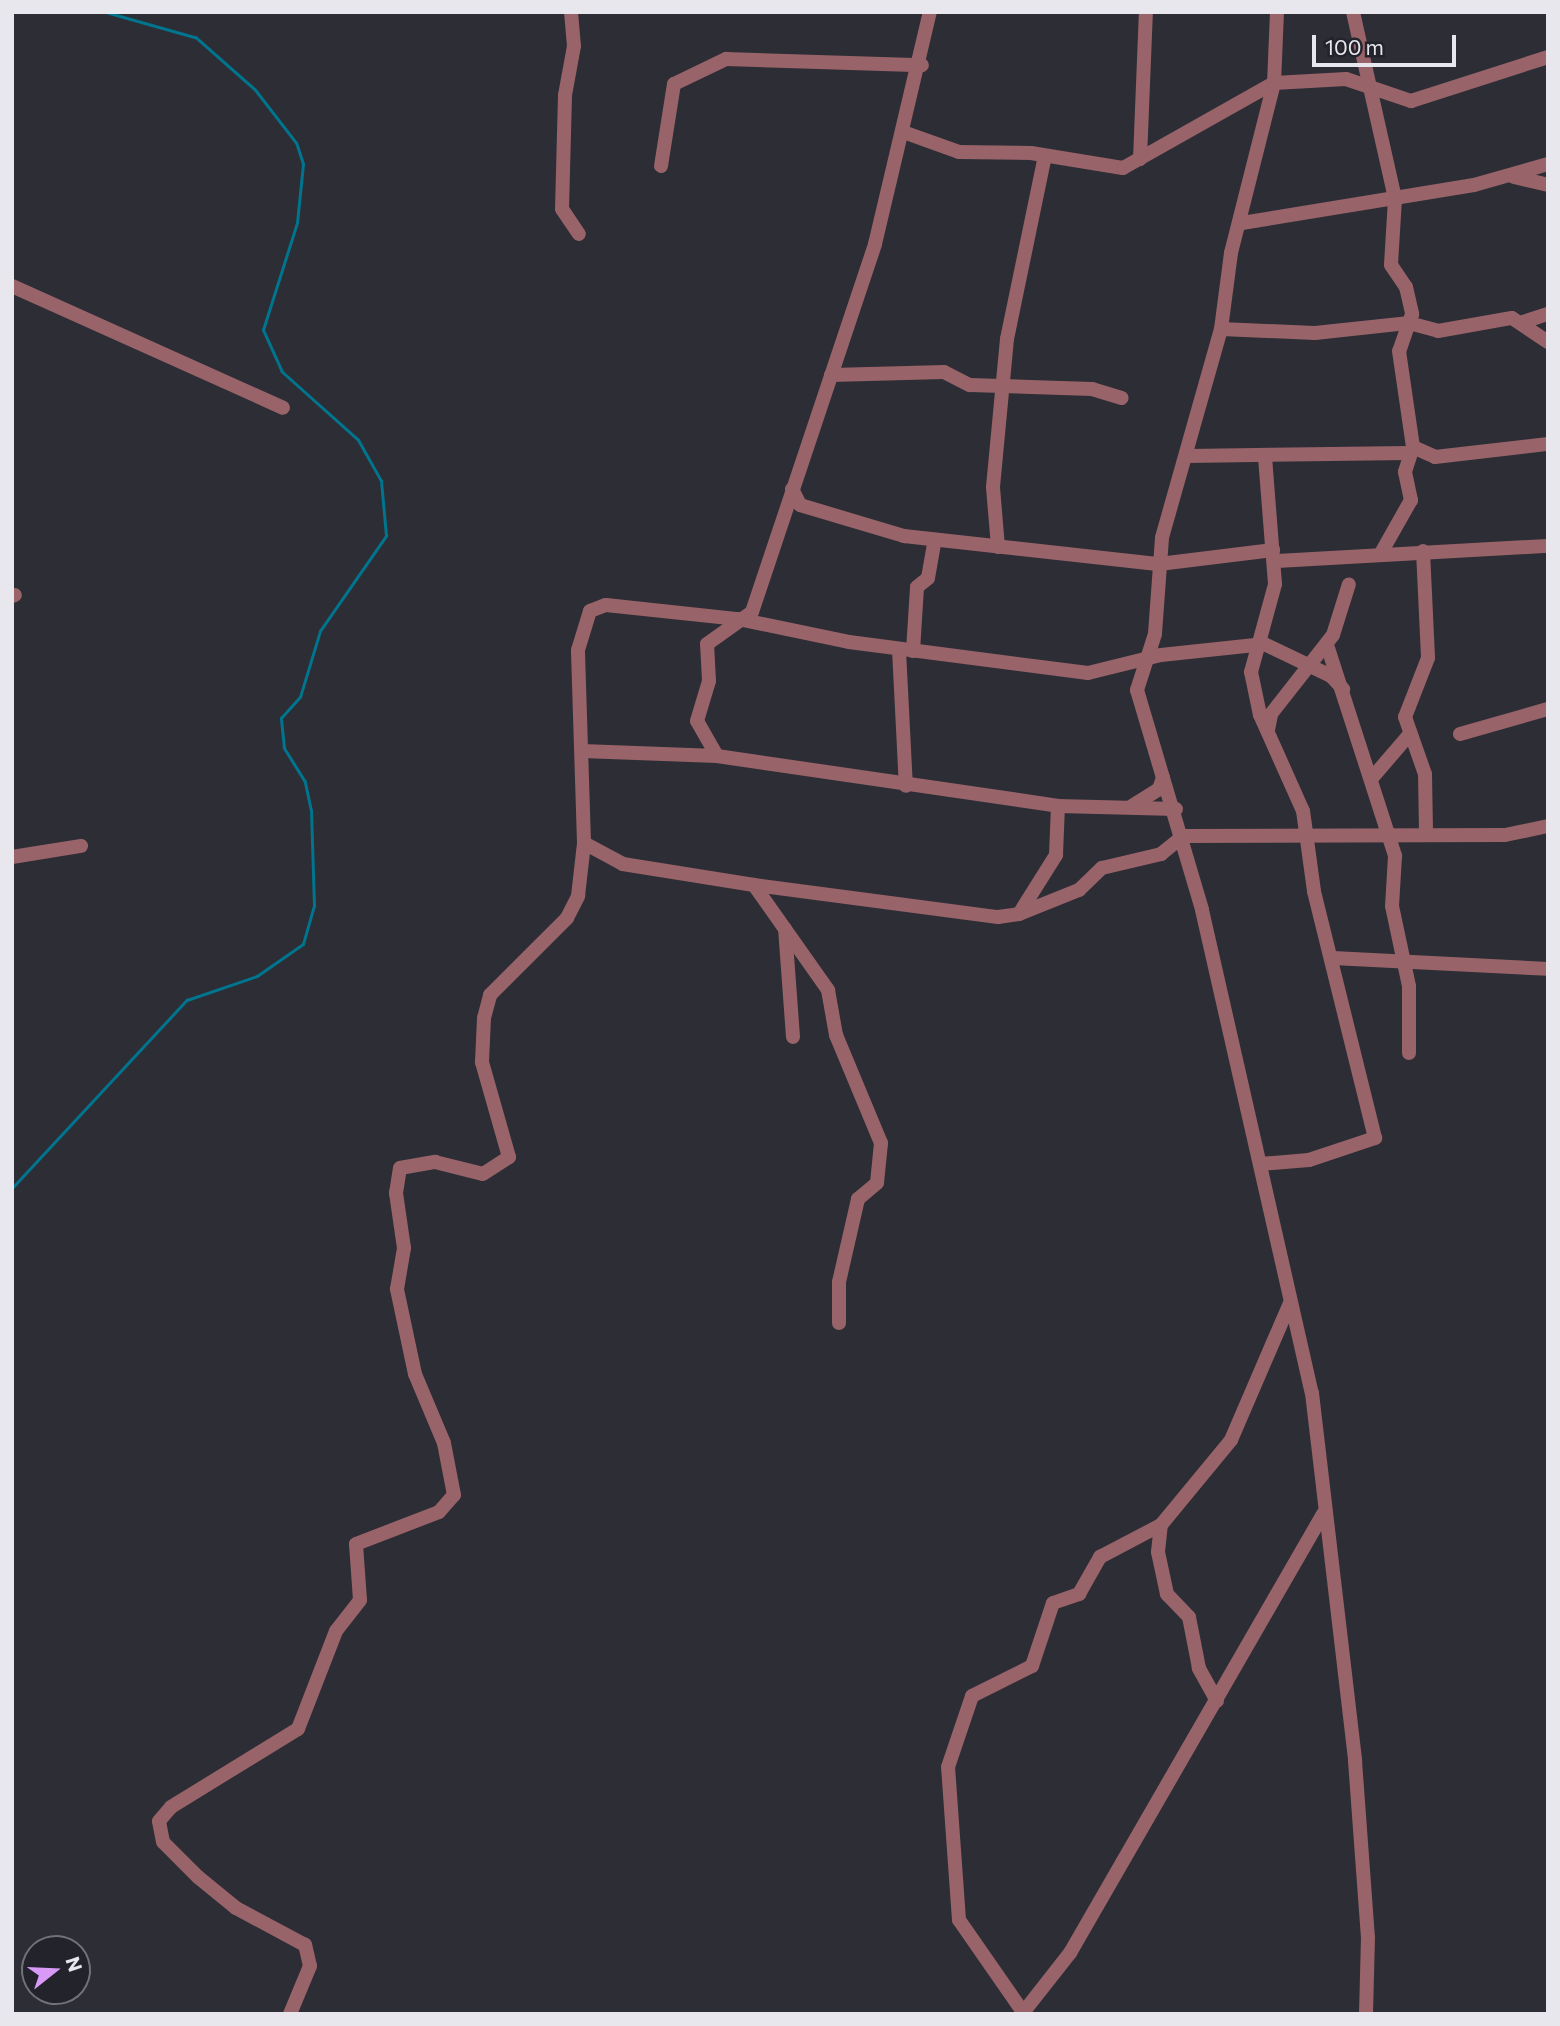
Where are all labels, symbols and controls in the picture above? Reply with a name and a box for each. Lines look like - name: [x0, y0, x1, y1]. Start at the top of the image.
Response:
- scale bar: [1315, 21, 1458, 65]
- text: 100 m: [1325, 34, 1384, 59]
- north arrow: [21, 1935, 91, 2005]
- text: N: [61, 1954, 88, 1974]

